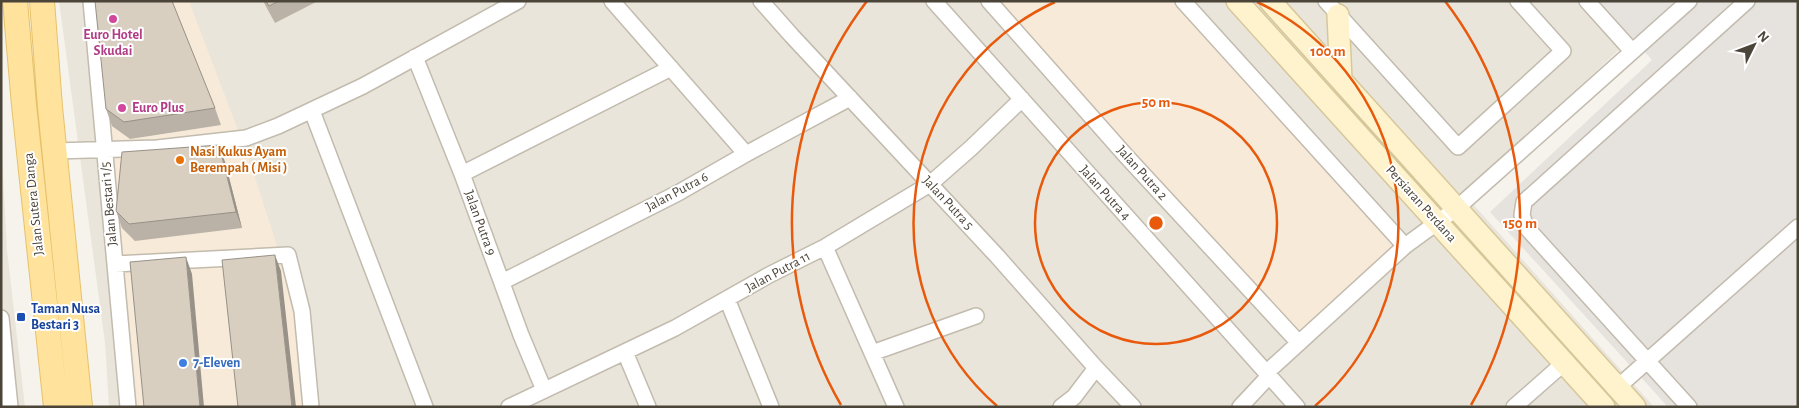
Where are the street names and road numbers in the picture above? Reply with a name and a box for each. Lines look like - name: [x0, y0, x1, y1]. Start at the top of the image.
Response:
- street label: Jalan Putra 2: [1114, 143, 1170, 203]
- street label: Jalan Sutera Danga: [22, 151, 46, 256]
- street label: Jalan Bestari 1/5: [98, 161, 120, 247]
- street label: Jalan Putra 4: [1077, 163, 1133, 223]
- street label: Persiaran Perdana: [1383, 163, 1459, 245]
- street label: Jalan Putra 6: [644, 170, 710, 214]
- street label: Jalan Putra 5: [920, 174, 976, 233]
- street label: Jalan Putra 9: [462, 189, 498, 257]
- street label: Jalan Putra 11: [743, 249, 813, 295]

